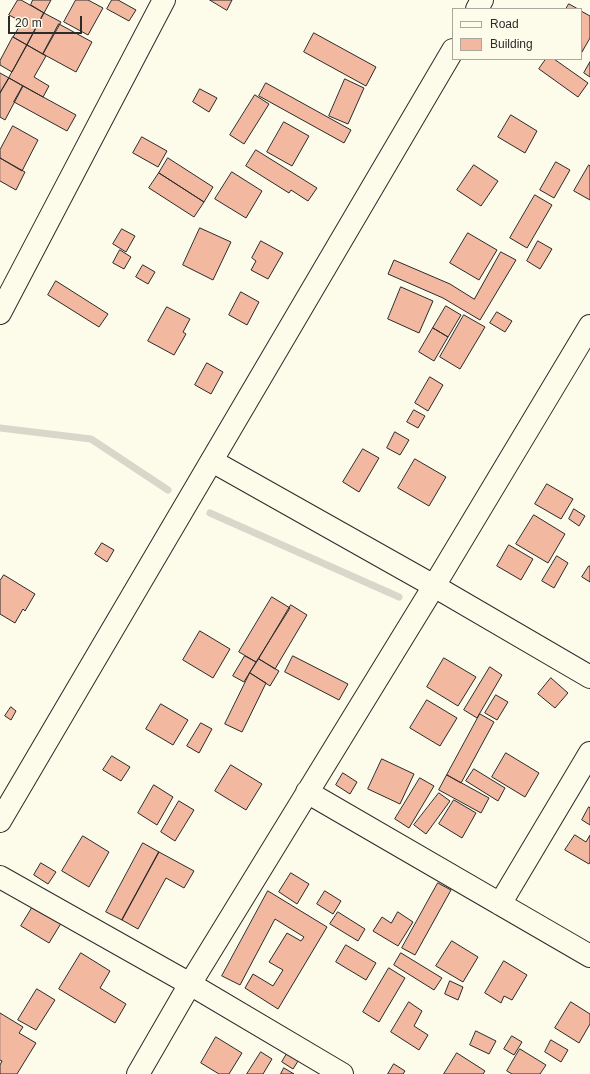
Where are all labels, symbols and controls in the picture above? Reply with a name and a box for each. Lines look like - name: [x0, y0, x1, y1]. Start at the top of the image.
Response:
- scale bar: [10, 8, 84, 34]
- legend: [452, 8, 582, 60]
- text: 20 m: [15, 16, 42, 30]
- text: Road: [490, 17, 519, 31]
- text: Building: [490, 37, 533, 51]

